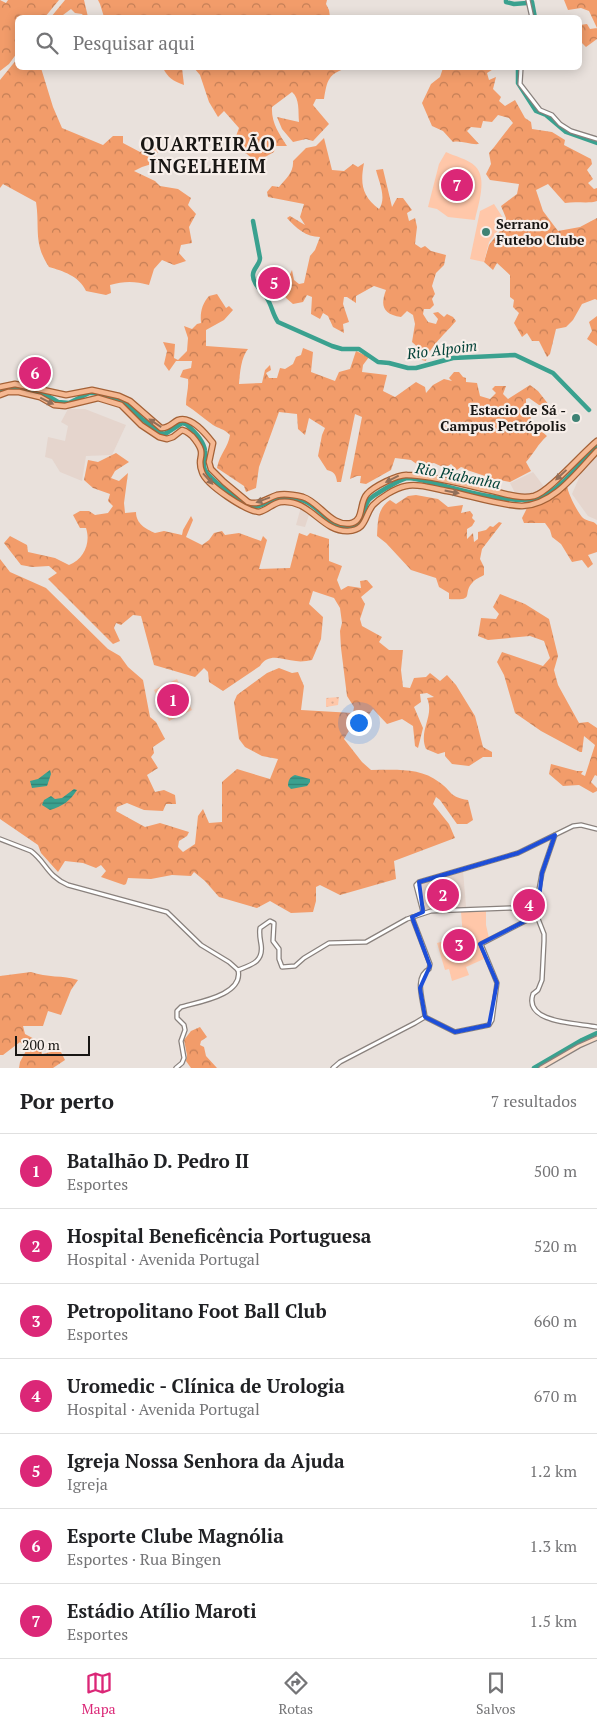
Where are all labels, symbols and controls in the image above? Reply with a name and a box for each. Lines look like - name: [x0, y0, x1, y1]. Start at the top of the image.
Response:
- search box: [15, 15, 582, 70]
- icon: search: [33, 29, 61, 57]
- text: Pesquisar aqui: [73, 30, 195, 55]
- district label: QUARTEIRÃO INGELHEIM: [140, 131, 276, 178]
- pin: 7: [441, 166, 473, 204]
- place label: Serrano Futebo Clube: [496, 214, 585, 249]
- marker: Serrano Futebo Clube: [480, 226, 492, 238]
- pin: 5: [258, 264, 290, 302]
- water label: Rio Alpoim: [405, 335, 478, 363]
- pin: 6: [19, 354, 51, 392]
- one-way arrow: [40, 397, 54, 405]
- place label: Estacio de Sá - Campus Petrópolis: [440, 400, 566, 435]
- marker: Estacio de Sá - Campus Petrópolis: [570, 412, 582, 424]
- one-way arrow: [148, 418, 162, 428]
- water label: Rio Piabanha: [413, 457, 502, 493]
- one-way arrow: [556, 469, 568, 481]
- one-way arrow: [202, 473, 213, 486]
- one-way arrow: [385, 475, 399, 483]
- one-way arrow: [444, 488, 459, 496]
- one-way arrow: [255, 496, 270, 504]
- pin: 1: [157, 681, 189, 719]
- your location: [346, 710, 372, 736]
- pin: 2: [427, 876, 459, 914]
- pin: 4: [513, 886, 545, 924]
- pin: 3: [443, 926, 475, 964]
- scale bar: [15, 1033, 90, 1056]
- text: 200 m: [22, 1035, 60, 1054]
- text: Por perto: [20, 1087, 114, 1115]
- text: 7 resultados: [491, 1090, 577, 1112]
- text: Batalhão D. Pedro II: [67, 1148, 249, 1173]
- text: 1: [31, 1160, 41, 1182]
- text: 500 m: [534, 1160, 577, 1182]
- text: Esportes: [67, 1173, 128, 1195]
- text: Hospital Beneficência Portuguesa: [67, 1223, 371, 1248]
- text: 2: [31, 1235, 41, 1257]
- text: 520 m: [534, 1235, 577, 1257]
- text: Hospital · Avenida Portugal: [67, 1248, 260, 1270]
- text: Petropolitano Foot Ball Club: [67, 1298, 327, 1323]
- text: 3: [31, 1310, 41, 1332]
- text: 660 m: [534, 1310, 577, 1332]
- text: Esportes: [67, 1323, 128, 1345]
- text: Uromedic - Clínica de Urologia: [67, 1373, 345, 1398]
- text: 4: [31, 1385, 41, 1407]
- text: 670 m: [534, 1385, 577, 1407]
- text: Hospital · Avenida Portugal: [67, 1398, 260, 1420]
- text: Igreja Nossa Senhora da Ajuda: [67, 1448, 345, 1473]
- text: 5: [31, 1460, 41, 1482]
- text: 1.2 km: [530, 1460, 577, 1482]
- text: Igreja: [67, 1473, 108, 1495]
- text: Esporte Clube Magnólia: [67, 1523, 284, 1548]
- text: 6: [31, 1535, 41, 1557]
- text: 1.3 km: [530, 1535, 577, 1557]
- text: Esportes · Rua Bingen: [67, 1548, 221, 1570]
- text: Estádio Atílio Maroti: [67, 1598, 257, 1623]
- text: 7: [31, 1610, 41, 1632]
- text: 1.5 km: [530, 1610, 577, 1632]
- text: Esportes: [67, 1623, 128, 1645]
- tab: Mapa: [81, 1669, 116, 1718]
- tab: Rotas: [279, 1669, 313, 1718]
- tab: Salvos: [476, 1669, 516, 1718]

